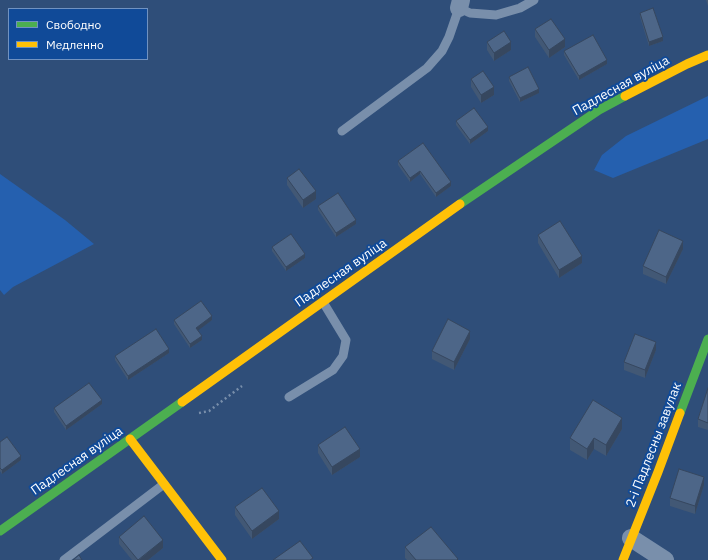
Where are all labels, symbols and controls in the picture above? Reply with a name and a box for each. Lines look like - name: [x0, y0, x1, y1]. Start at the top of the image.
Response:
- legend: [8, 8, 148, 60]
- text: Свободно: [46, 17, 101, 32]
- text: Медленно: [46, 37, 104, 52]
- street label: Падлесная вуліца: [570, 53, 672, 119]
- street label: Падлесная вуліца: [292, 235, 390, 311]
- street label: 2-і Падлесны завулак: [623, 380, 685, 510]
- street label: Падлесная вуліца: [28, 423, 126, 499]

